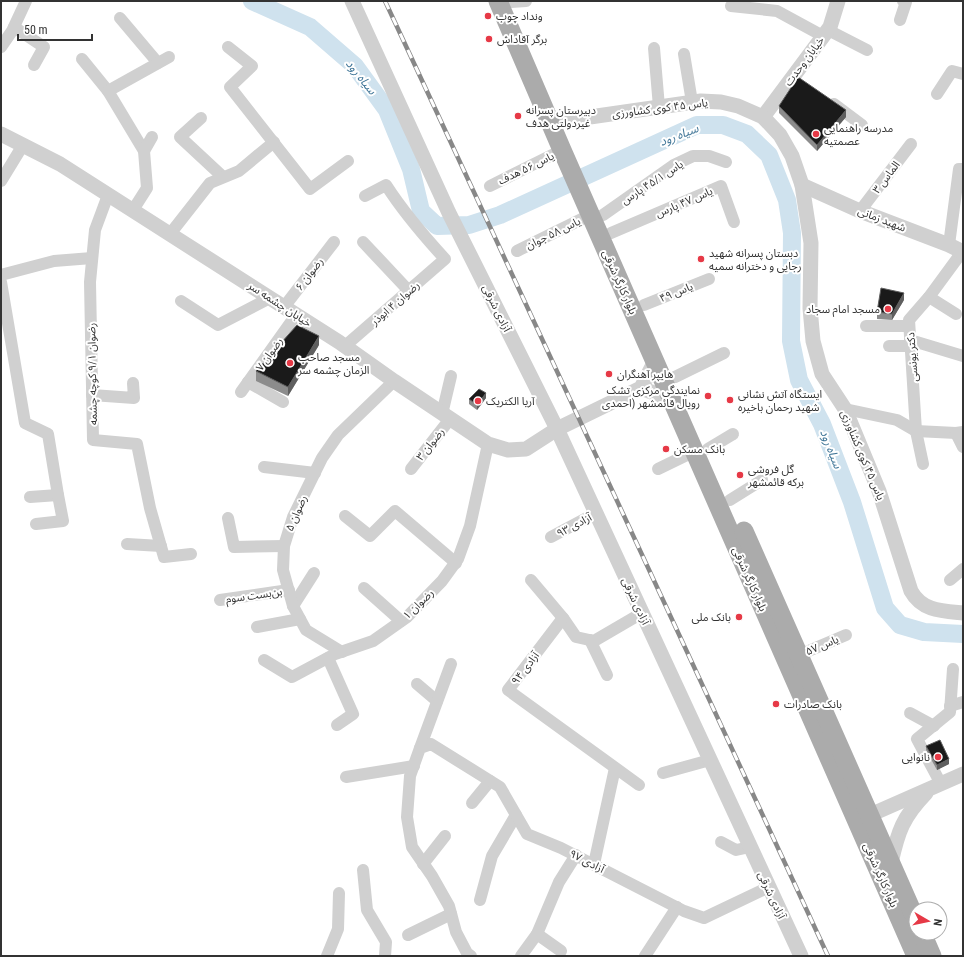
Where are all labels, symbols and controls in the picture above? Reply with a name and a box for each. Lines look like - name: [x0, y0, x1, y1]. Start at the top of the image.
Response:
- place label: ونداد چوب: [496, 10, 543, 24]
- marker: ونداد چوب: [483, 11, 493, 21]
- scale bar: [18, 16, 92, 42]
- text: 50 m: [24, 23, 48, 37]
- place label: برگر آقاداش: [497, 33, 547, 46]
- marker: برگر آقاداش: [484, 34, 494, 44]
- street label: خیابان وحدت: [782, 34, 827, 88]
- water label: سیاه رود: [343, 57, 380, 98]
- street label: یاس ۴۵ کوی کشاورزی: [611, 96, 709, 121]
- place label: دبیرستان پسرانه غیردولتی هدف: [526, 104, 596, 130]
- marker: دبیرستان پسرانه غیردولتی هدف: [513, 111, 523, 121]
- water label: سیاه رود: [658, 121, 701, 149]
- place label: مدرسه راهنمایی عصمتیه: [824, 122, 893, 148]
- marker: مدرسه راهنمایی عصمتیه: [811, 129, 821, 139]
- street label: یاس ۵۶ هدف: [496, 149, 556, 188]
- street label: یاس ۴۵/۱ پارس: [619, 158, 686, 208]
- street label: الماس ۳: [870, 159, 903, 196]
- street label: یاس ۴۷ پارس: [654, 185, 715, 221]
- street label: شهید زمانی: [856, 204, 908, 235]
- street label: یاس ۵۸ جوان: [524, 215, 583, 252]
- place label: دبستان پسرانه شهید رجایی و دخترانه سمیه: [709, 247, 801, 273]
- street label: بلوار کارگر شرقی: [600, 248, 640, 316]
- marker: دبستان پسرانه شهید رجایی و دخترانه سمیه: [696, 254, 706, 264]
- street label: رضوان ۶: [293, 255, 326, 293]
- street label: خیابان چشمه سر: [244, 279, 314, 331]
- street label: رضوان ۴ ابوذر: [368, 279, 422, 329]
- street label: یاس ۴۹: [658, 280, 695, 305]
- street label: آزادی شرقی: [480, 283, 514, 335]
- place label: مسجد امام سجاد: [806, 303, 880, 317]
- marker: مسجد امام سجاد: [883, 304, 893, 314]
- street label: رضوان ۹/۱ کوچه چشمه: [85, 323, 101, 425]
- street label: دکتر یونسی: [904, 332, 921, 382]
- street label: رضوان ۷: [253, 335, 286, 374]
- place label: مسجد صاحب الزمان چشمه سر: [297, 351, 369, 378]
- marker: مسجد صاحب الزمان چشمه سر: [285, 358, 295, 368]
- place label: هایپر آهنگران: [617, 368, 673, 382]
- marker: هایپر آهنگران: [604, 369, 614, 379]
- place label: نمایندگی مرکزی تشک رویال قائمشهر (احمدی: [602, 384, 700, 410]
- place label: ایستگاه آتش نشانی شهید رحمان باخیره: [738, 388, 822, 414]
- marker: نمایندگی مرکزی تشک رویال قائمشهر (احمدی: [703, 391, 713, 401]
- place label: آریا الکتریک: [486, 395, 535, 408]
- marker: ایستگاه آتش نشانی شهید رحمان باخیره: [725, 395, 735, 405]
- marker: آریا الکتریک: [473, 396, 483, 406]
- street label: یاس ۴۵ کوی کشاورزی: [838, 408, 887, 502]
- street label: رضوان ۳: [414, 425, 447, 463]
- water label: سیاه رود: [817, 428, 845, 471]
- place label: بانک مسکن: [674, 443, 725, 456]
- marker: بانک مسکن: [661, 444, 671, 454]
- place label: گل فروشی برکه قائمشهر: [747, 463, 804, 489]
- marker: گل فروشی برکه قائمشهر: [735, 470, 745, 480]
- street label: رضوان ۵: [283, 493, 310, 533]
- street label: آزادی ۹۳: [555, 510, 595, 540]
- street label: بلوار کارگر شرقی: [730, 545, 770, 613]
- street label: آزادی شرقی: [619, 575, 652, 628]
- street label: بن‌بست سوم: [225, 585, 283, 607]
- street label: رضوان ۱: [400, 587, 436, 622]
- place label: بانک ملی: [691, 611, 731, 624]
- marker: بانک ملی: [734, 612, 744, 622]
- street label: یاس ۵۷: [804, 633, 841, 658]
- street label: آزادی ۹۴: [509, 649, 542, 687]
- place label: بانک صادرات: [784, 698, 842, 711]
- marker: بانک صادرات: [771, 699, 781, 709]
- place label: نانوایی: [902, 751, 930, 764]
- marker: نانوایی: [933, 752, 943, 762]
- street label: بلوار کارگر شرقی: [861, 841, 901, 909]
- street label: آزادی ۹۷: [567, 847, 607, 876]
- street label: آزادی شرقی: [755, 869, 788, 922]
- north arrow: [908, 901, 948, 941]
- text: N: [930, 918, 944, 927]

